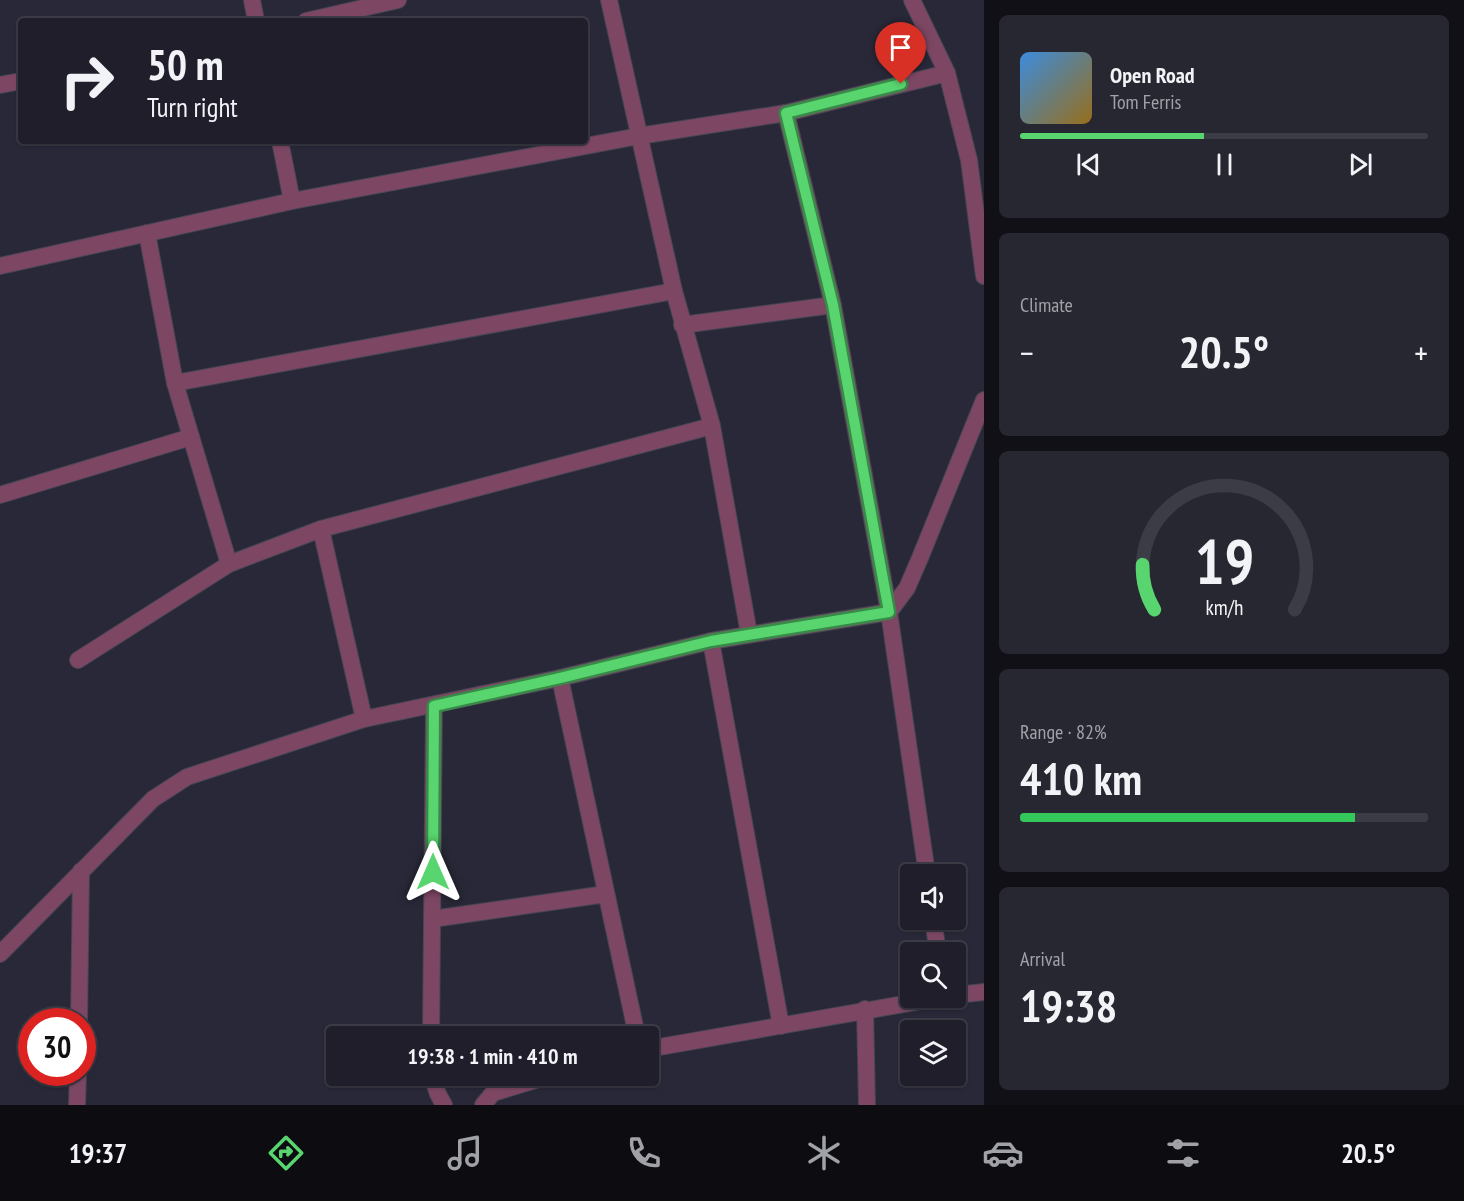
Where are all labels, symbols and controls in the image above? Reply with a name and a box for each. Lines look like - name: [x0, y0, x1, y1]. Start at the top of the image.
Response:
- pin: [875, 22, 926, 84]
- icon: arrive: [884, 31, 917, 64]
- text: 50 m: [147, 37, 224, 92]
- icon: right: [48, 42, 126, 120]
- text: Open Road: [1110, 61, 1195, 89]
- text: Tom Ferris: [1110, 89, 1181, 115]
- text: Turn right: [147, 90, 238, 124]
- icon: previous: [1072, 148, 1105, 181]
- icon: pause: [1208, 148, 1241, 181]
- icon: next: [1344, 148, 1377, 181]
- text: Climate: [1020, 292, 1073, 318]
- text: 20.5°: [1179, 322, 1269, 380]
- text: −: [1020, 331, 1034, 374]
- text: +: [1414, 331, 1428, 374]
- text: 19: [1194, 520, 1254, 601]
- text: km/h: [1205, 593, 1243, 621]
- text: Range · 82%: [1020, 719, 1107, 745]
- text: 410 km: [1020, 749, 1142, 807]
- position arrow: [401, 840, 465, 904]
- map controls: [900, 864, 966, 1086]
- button: sound: [900, 864, 966, 930]
- button: search: [900, 942, 966, 1008]
- text: Arrival: [1020, 946, 1065, 972]
- text: 19:38: [1020, 976, 1117, 1034]
- speed limit sign: 30: [18, 1008, 96, 1086]
- button: layers: [900, 1020, 966, 1086]
- text: 19:38 · 1 min · 410 m: [407, 1042, 578, 1070]
- icon: directions: [265, 1132, 307, 1174]
- icon: music: [444, 1132, 486, 1174]
- icon: phone: [623, 1132, 665, 1174]
- icon: climate: [803, 1132, 845, 1174]
- icon: car: [982, 1132, 1024, 1174]
- icon: filters: [1162, 1132, 1204, 1174]
- text: 19:37: [69, 1136, 127, 1170]
- text: 20.5°: [1341, 1136, 1395, 1170]

